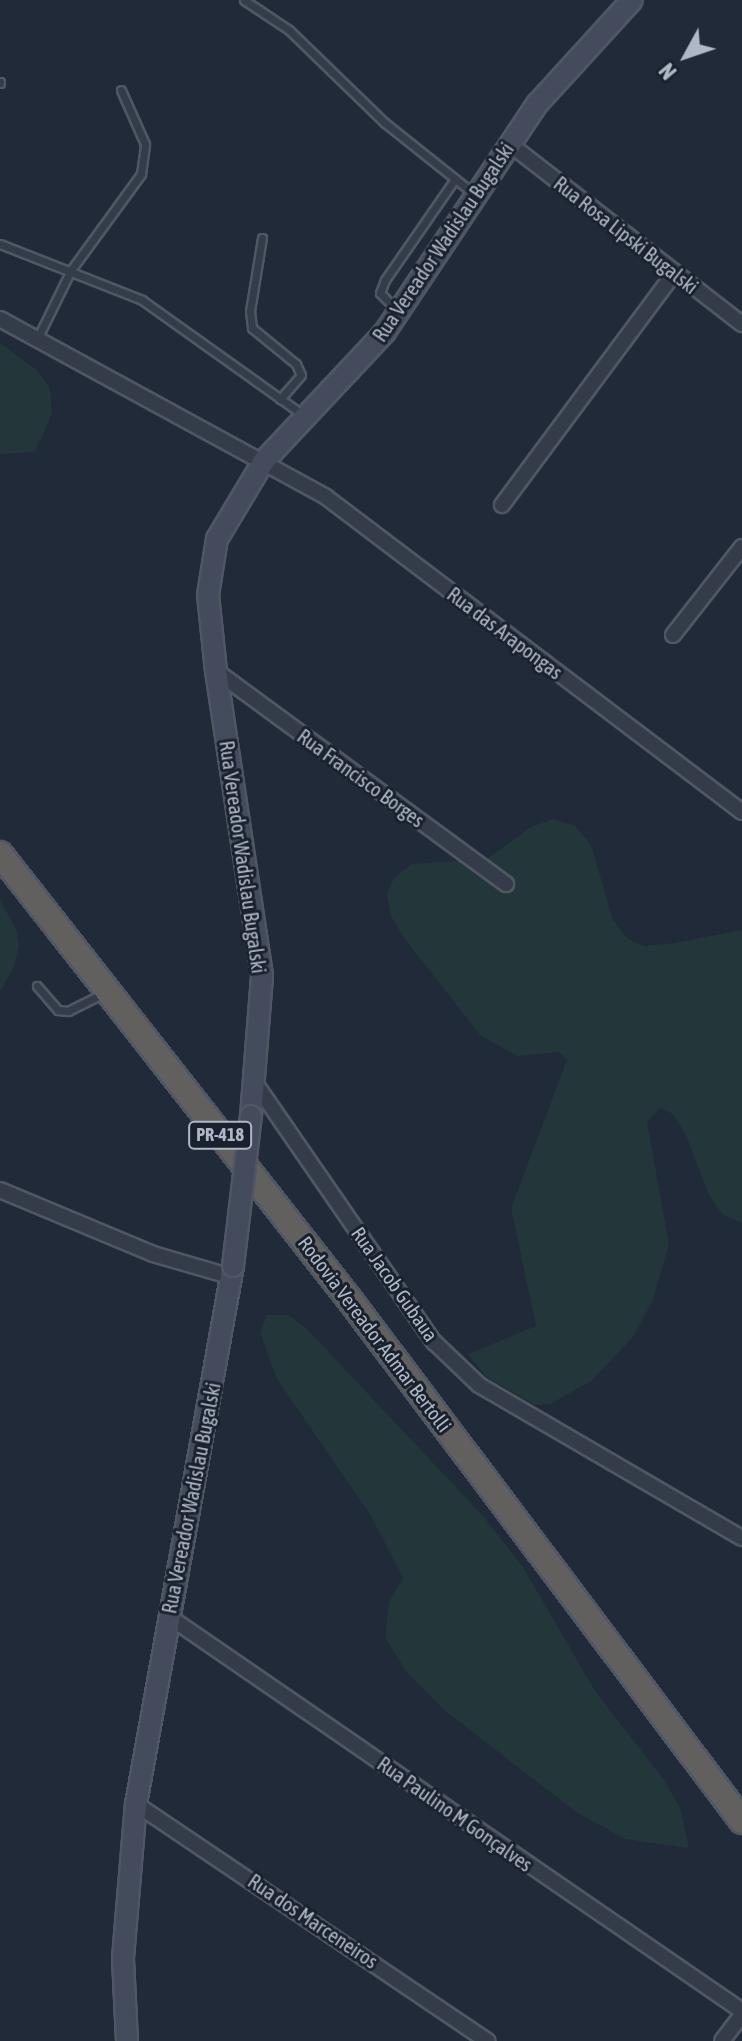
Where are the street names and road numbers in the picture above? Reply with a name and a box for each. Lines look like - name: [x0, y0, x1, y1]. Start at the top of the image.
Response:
- street label: Rua Vereador Wadislau Bugalski: [367, 138, 519, 346]
- street label: Rua Rosa Lipski Bugalski: [549, 171, 703, 299]
- street label: Rua das Arapongas: [443, 582, 567, 684]
- street label: Rua Francisco Borges: [293, 724, 429, 832]
- street label: Rua Vereador Wadislau Bugalski: [215, 739, 271, 975]
- road number: PR-418: [188, 1121, 252, 1149]
- street label: Rua Jacob Gubaua: [347, 1222, 443, 1346]
- street label: Rodovia Vereador Admar Bertolli: [293, 1231, 457, 1437]
- street label: Rua Vereador Wadislau Bugalski: [157, 1380, 225, 1616]
- street label: Rua Paulino M Gonçalves: [373, 1752, 537, 1876]
- street label: Rua dos Marceneiros: [244, 1869, 382, 1973]

